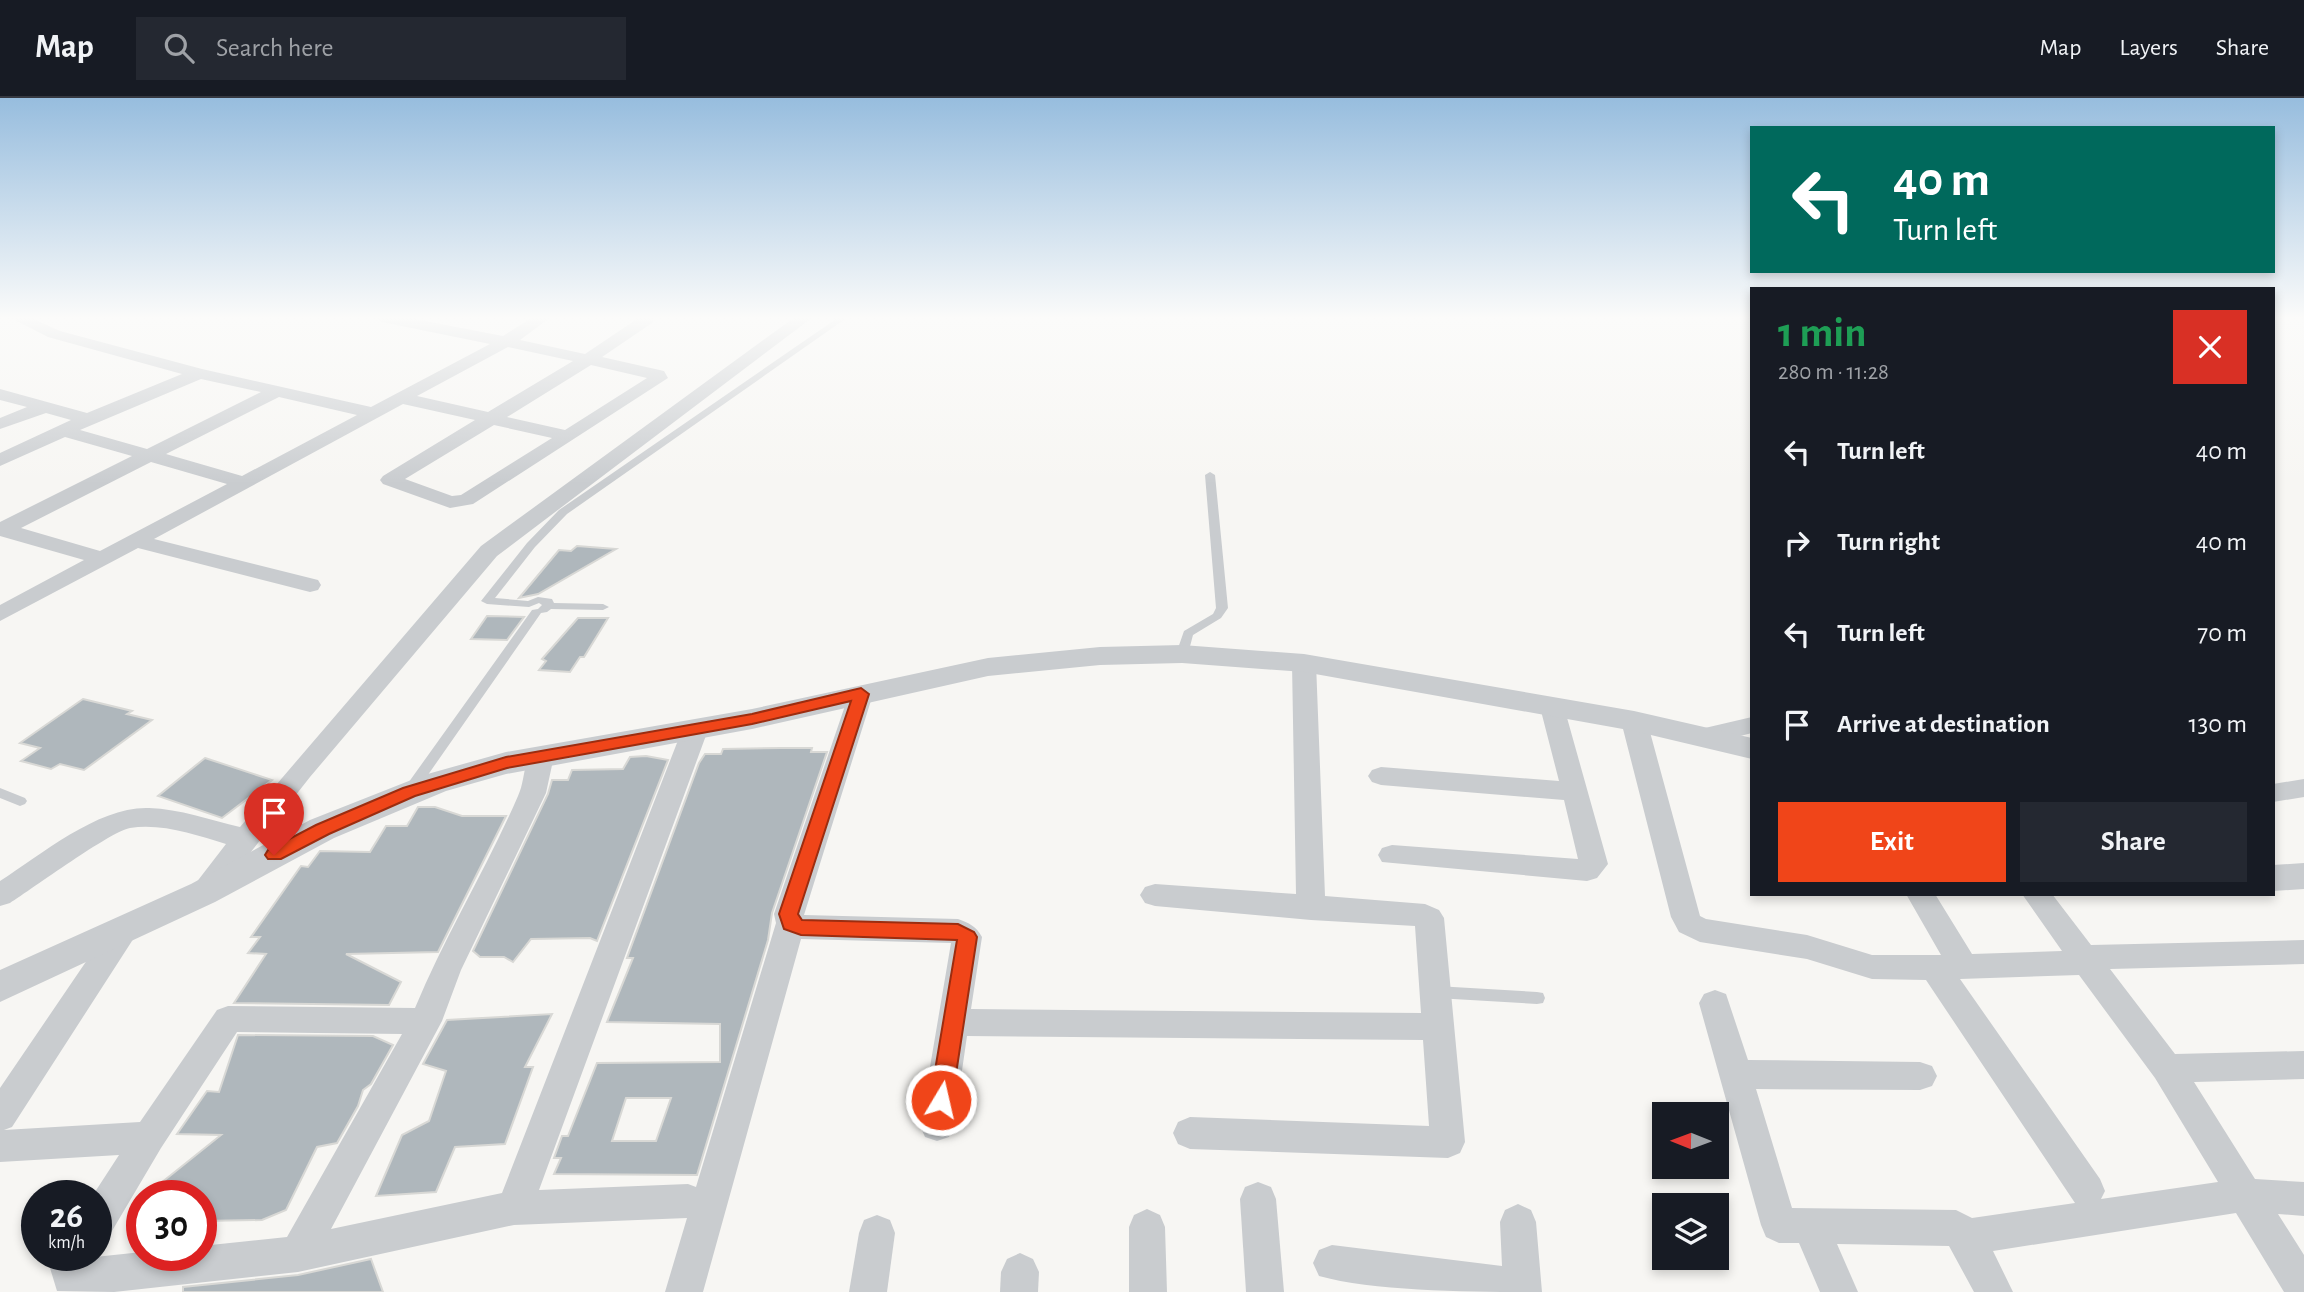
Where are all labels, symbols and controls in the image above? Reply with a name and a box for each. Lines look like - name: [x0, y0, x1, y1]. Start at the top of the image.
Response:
- search box: [136, 17, 626, 80]
- icon: search: [160, 29, 198, 67]
- text: Map: [35, 31, 94, 64]
- text: Search here: [216, 35, 334, 61]
- text: Map: [2039, 36, 2081, 60]
- text: Layers: [2119, 36, 2178, 60]
- text: Share: [2216, 36, 2269, 60]
- icon: left: [1778, 154, 1869, 245]
- text: 40 m: [1893, 156, 1990, 205]
- text: Turn left: [1893, 214, 1997, 246]
- button: close: [2173, 310, 2247, 384]
- text: 1 min: [1778, 312, 1867, 354]
- text: 280 m · 11:28: [1778, 361, 1889, 384]
- icon: left: [1778, 433, 1816, 471]
- text: Turn left: [1837, 438, 1925, 464]
- text: 40 m: [2196, 438, 2247, 464]
- icon: right: [1778, 524, 1816, 562]
- text: Turn right: [1837, 529, 1940, 555]
- text: 40 m: [2196, 529, 2247, 555]
- icon: left: [1778, 615, 1816, 653]
- text: Turn left: [1837, 620, 1925, 646]
- text: 70 m: [2197, 620, 2247, 646]
- icon: arrive: [1778, 706, 1816, 744]
- text: Arrive at destination: [1837, 711, 2050, 737]
- text: 130 m: [2189, 711, 2247, 737]
- pin: [244, 783, 304, 855]
- icon: arrive: [255, 794, 293, 832]
- button: Exit: [1778, 802, 2006, 882]
- button: Share: [2020, 802, 2247, 882]
- position arrow: [904, 1063, 978, 1137]
- north arrow: [1652, 1102, 1729, 1180]
- map controls: [1652, 1102, 1729, 1270]
- speed limit sign: 30: [126, 1180, 217, 1271]
- button: layers: [1652, 1193, 1729, 1270]
- text: 26: [50, 1199, 83, 1234]
- text: km/h: [48, 1234, 85, 1252]

